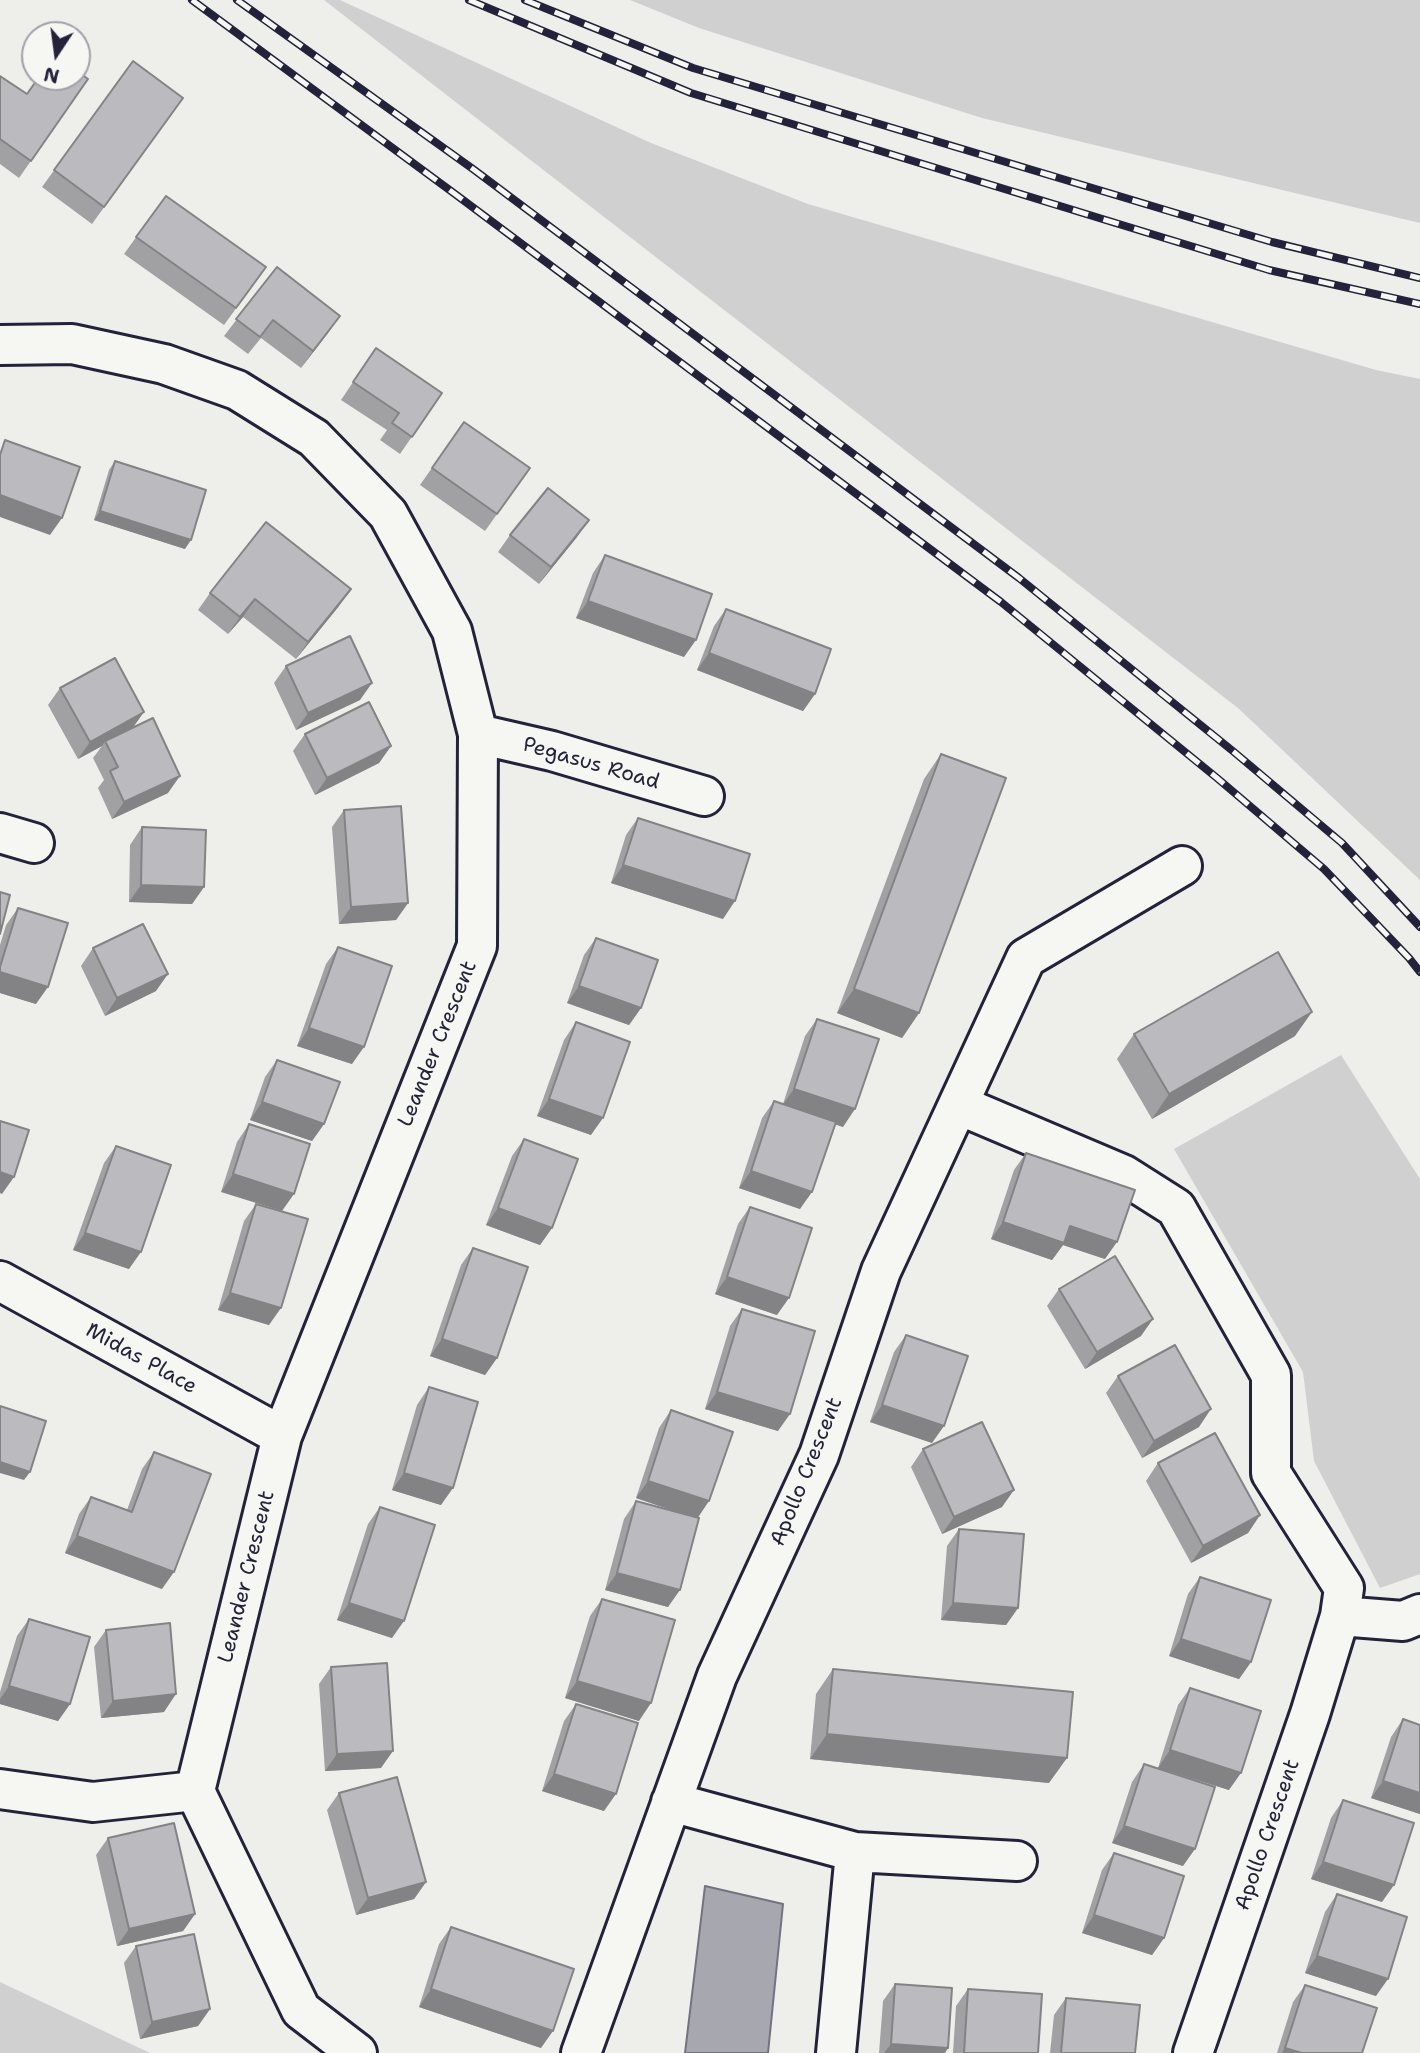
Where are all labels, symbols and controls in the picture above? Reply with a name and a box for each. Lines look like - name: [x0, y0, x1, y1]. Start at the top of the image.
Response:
- north arrow: [21, 21, 91, 91]
- text: N: [41, 61, 62, 89]
- street label: Pegasus Road: [520, 732, 662, 796]
- street label: Leander Crescent: [393, 957, 483, 1131]
- street label: Midas Place: [81, 1318, 201, 1400]
- street label: Apollo Crescent: [766, 1394, 848, 1550]
- street label: Leander Crescent: [213, 1488, 281, 1666]
- street label: Apollo Crescent: [1230, 1756, 1306, 1914]

